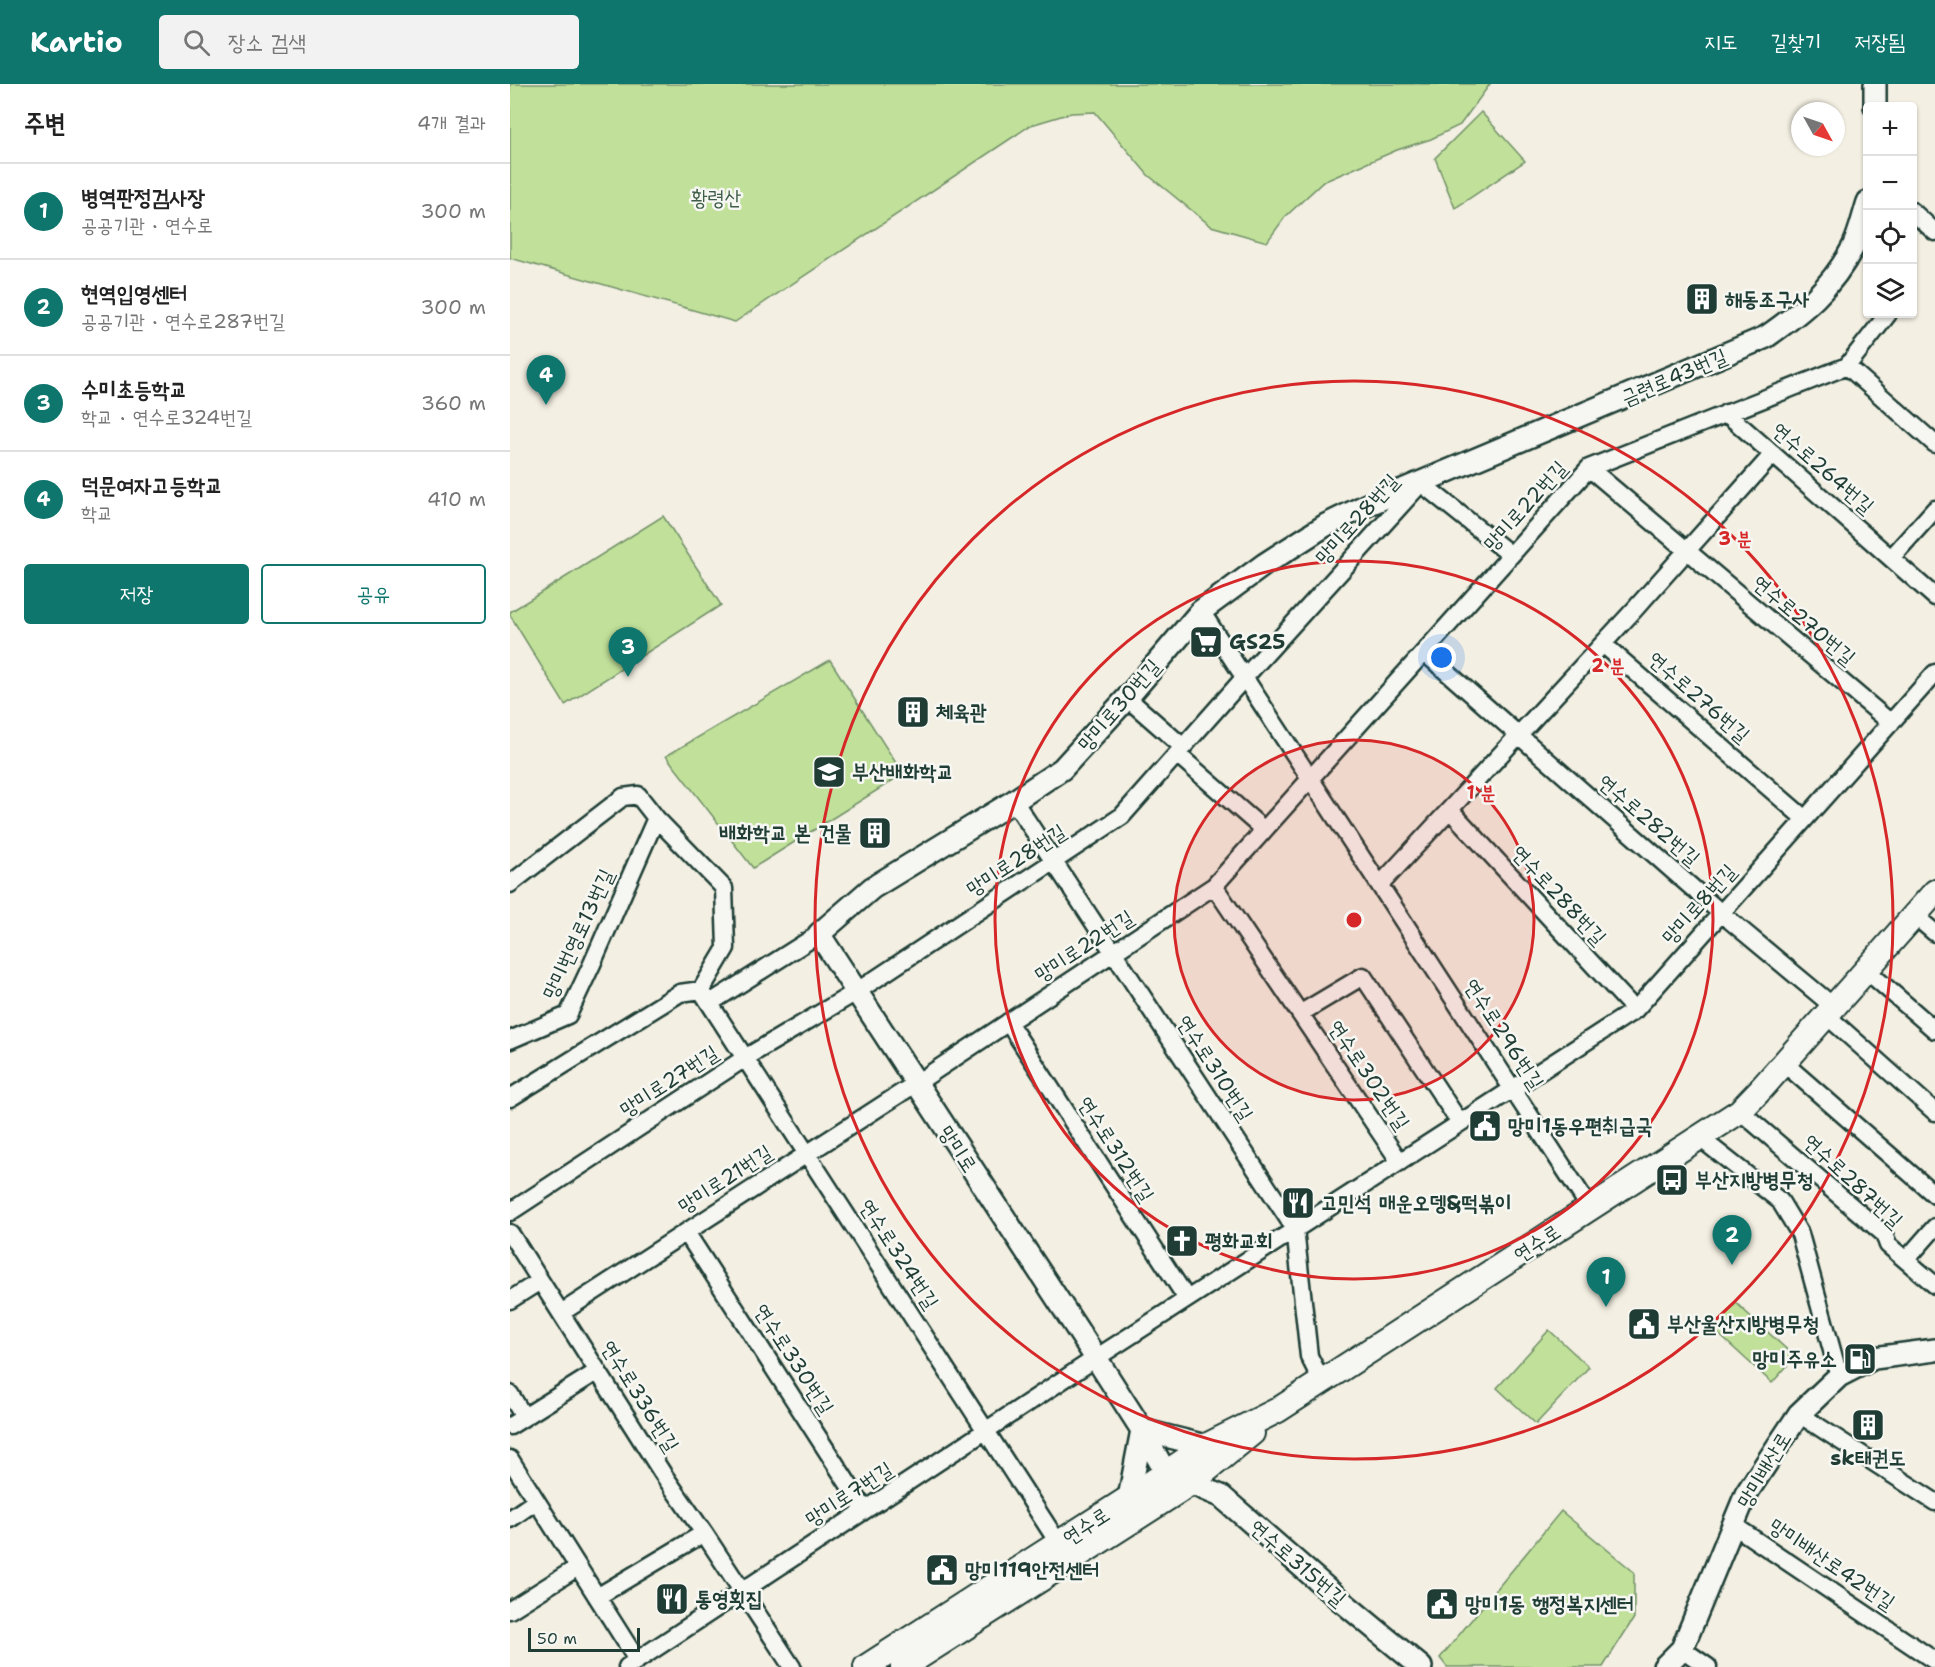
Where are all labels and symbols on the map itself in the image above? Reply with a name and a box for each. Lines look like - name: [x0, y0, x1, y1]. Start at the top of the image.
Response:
- north arrow: [1791, 102, 1845, 156]
- park label: 황령산: [691, 184, 741, 212]
- building icon: 해동조구사: [1684, 281, 1720, 317]
- place label: 해동조구사: [1724, 285, 1810, 313]
- street label: 금련로43번길: [1617, 342, 1731, 412]
- pin: 4: [526, 356, 566, 405]
- street label: 연수로264번길: [1766, 416, 1880, 520]
- street label: 망미로22번길: [1477, 455, 1573, 557]
- street label: 망미로28번길: [1309, 467, 1405, 570]
- text: 3 분: [1718, 527, 1752, 551]
- street label: 연수로270번길: [1747, 569, 1862, 671]
- supermarket icon: GS25: [1188, 624, 1224, 660]
- pin: 3: [608, 628, 648, 677]
- place label: GS25: [1229, 628, 1285, 656]
- your location: [1427, 643, 1456, 672]
- street label: 연수로276번길: [1642, 645, 1756, 749]
- street label: 망미로30번길: [1071, 653, 1167, 757]
- text: 2 분: [1591, 654, 1625, 678]
- building icon: 체육관: [895, 694, 931, 730]
- place label: 체육관: [935, 698, 987, 726]
- school or university icon: 부산배화학교: [811, 754, 847, 790]
- place label: 부산배화학교: [852, 758, 953, 786]
- street label: 연수로282번길: [1592, 768, 1706, 872]
- text: 1 분: [1467, 781, 1495, 805]
- building icon: 배화학교 본 건물: [857, 815, 893, 851]
- street label: 망미로28번길: [961, 817, 1071, 903]
- place label: 배화학교 본 건물: [719, 819, 852, 847]
- street label: 연수로288번길: [1505, 839, 1613, 951]
- street label: 망미로8번길: [1655, 858, 1743, 950]
- street label: 망미번영로13번길: [536, 864, 620, 1004]
- street label: 망미로22번길: [1029, 903, 1139, 988]
- centre of rings: [1344, 910, 1364, 930]
- street label: 연수로296번길: [1458, 973, 1550, 1095]
- street label: 연수로310번길: [1170, 1010, 1260, 1126]
- street label: 연수로302번길: [1322, 1015, 1416, 1136]
- street label: 망미로27번길: [614, 1039, 724, 1123]
- street label: 연수로312번길: [1071, 1091, 1161, 1207]
- public building icon: 망미1동우편취급국: [1467, 1108, 1503, 1144]
- place label: 망미1동우편취급국: [1508, 1112, 1653, 1140]
- street label: 망미로: [932, 1120, 984, 1178]
- street label: 연수로287번길: [1797, 1128, 1909, 1234]
- street label: 망미로21번길: [673, 1138, 778, 1220]
- bus stop icon: 부산지방병무청: [1654, 1162, 1690, 1198]
- place label: 부산지방병무청: [1695, 1166, 1813, 1194]
- restaurant icon: 고민석 매운오뎅&떡볶이: [1280, 1185, 1316, 1221]
- place label: 고민석 매운오뎅&떡볶이: [1321, 1189, 1512, 1217]
- street label: 연수로324번길: [853, 1194, 945, 1314]
- pin: 2: [1712, 1216, 1752, 1265]
- street label: 연수로: [1508, 1217, 1566, 1269]
- church icon: 평화교회: [1164, 1223, 1200, 1259]
- place label: 평화교회: [1205, 1227, 1273, 1255]
- pin: 1: [1586, 1258, 1626, 1307]
- street label: 연수로330번길: [748, 1298, 840, 1420]
- public building icon: 부산울산지방병무청: [1626, 1306, 1662, 1342]
- place label: 부산울산지방병무청: [1667, 1310, 1819, 1338]
- street label: 연수로336번길: [595, 1335, 686, 1457]
- fuel station icon: 망미주유소: [1842, 1341, 1878, 1377]
- place label: 망미주유소: [1753, 1345, 1837, 1373]
- building icon: sk태권도: [1850, 1407, 1886, 1443]
- street label: 망미배산로: [1730, 1427, 1798, 1513]
- place label: sk태권도: [1830, 1444, 1906, 1472]
- street label: 망미로7번길: [800, 1455, 898, 1533]
- street label: 연수로: [1057, 1500, 1115, 1552]
- street label: 망미배산로42번길: [1764, 1512, 1901, 1617]
- street label: 연수로315번길: [1244, 1513, 1352, 1613]
- public building icon: 망미119안전센터: [924, 1552, 960, 1588]
- place label: 망미119안전센터: [965, 1556, 1099, 1584]
- restaurant icon: 통영횟집: [654, 1581, 690, 1617]
- place label: 통영횟집: [695, 1585, 763, 1613]
- public building icon: 망미1동 행정복지센터: [1424, 1586, 1460, 1622]
- place label: 망미1동 행정복지센터: [1465, 1590, 1634, 1618]
- scale bar: [528, 1625, 640, 1652]

